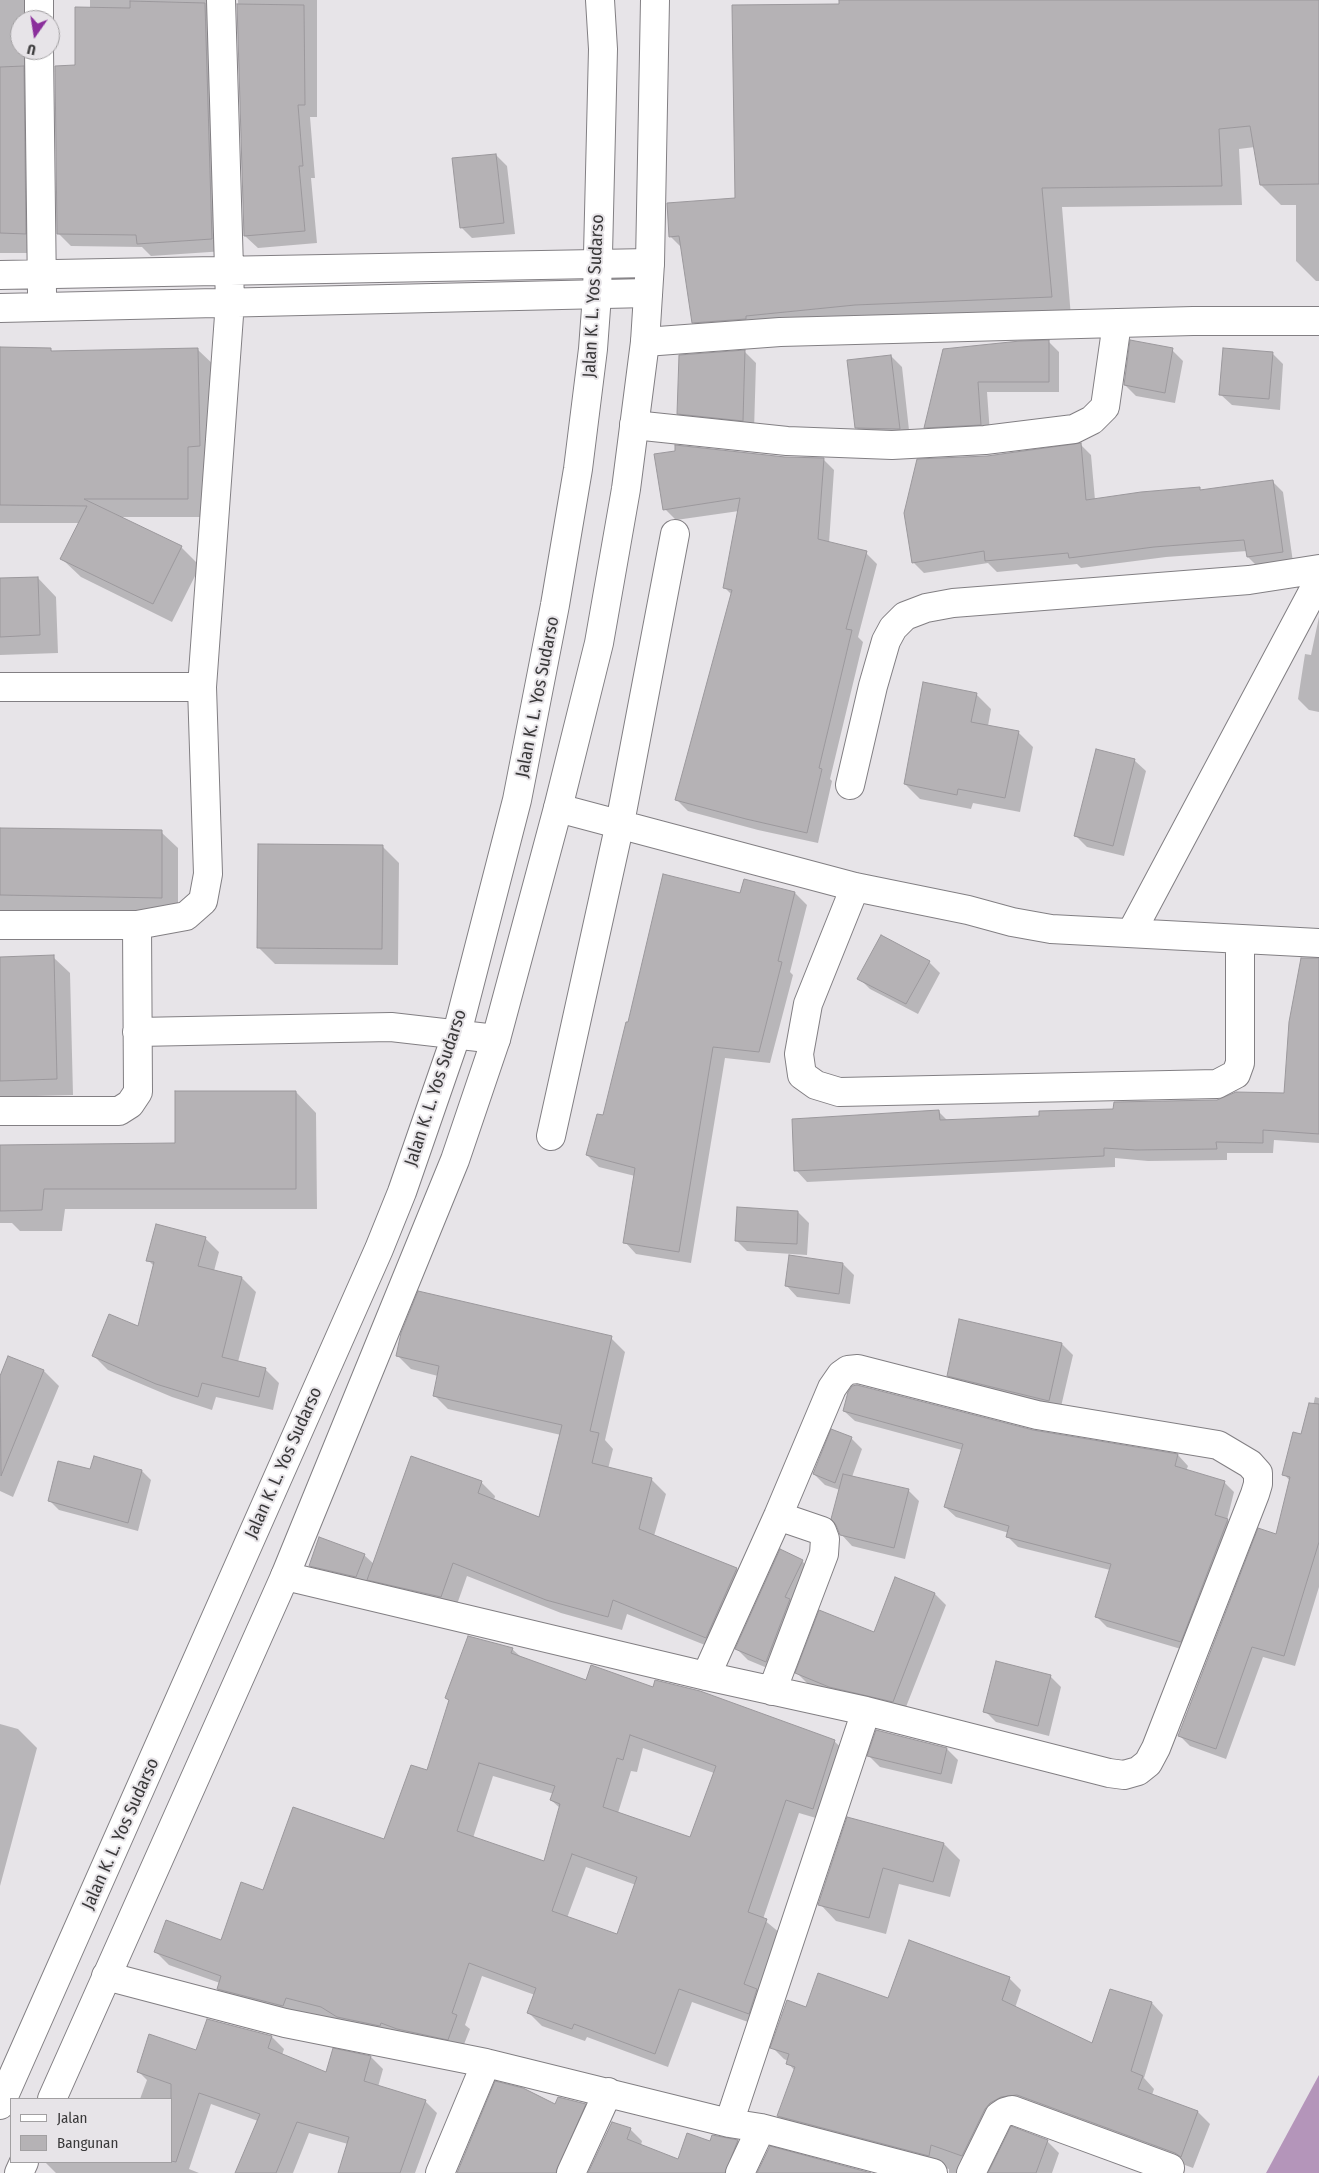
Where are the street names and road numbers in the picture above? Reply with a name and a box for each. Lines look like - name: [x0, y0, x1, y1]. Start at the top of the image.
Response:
- street label: Jalan K. L. Yos Sudarso: [579, 214, 609, 378]
- street label: Jalan K. L. Yos Sudarso: [512, 615, 564, 779]
- street label: Jalan K. L. Yos Sudarso: [400, 1007, 472, 1169]
- street label: Jalan K. L. Yos Sudarso: [241, 1384, 327, 1542]
- street label: Jalan K. L. Yos Sudarso: [78, 1755, 164, 1913]

